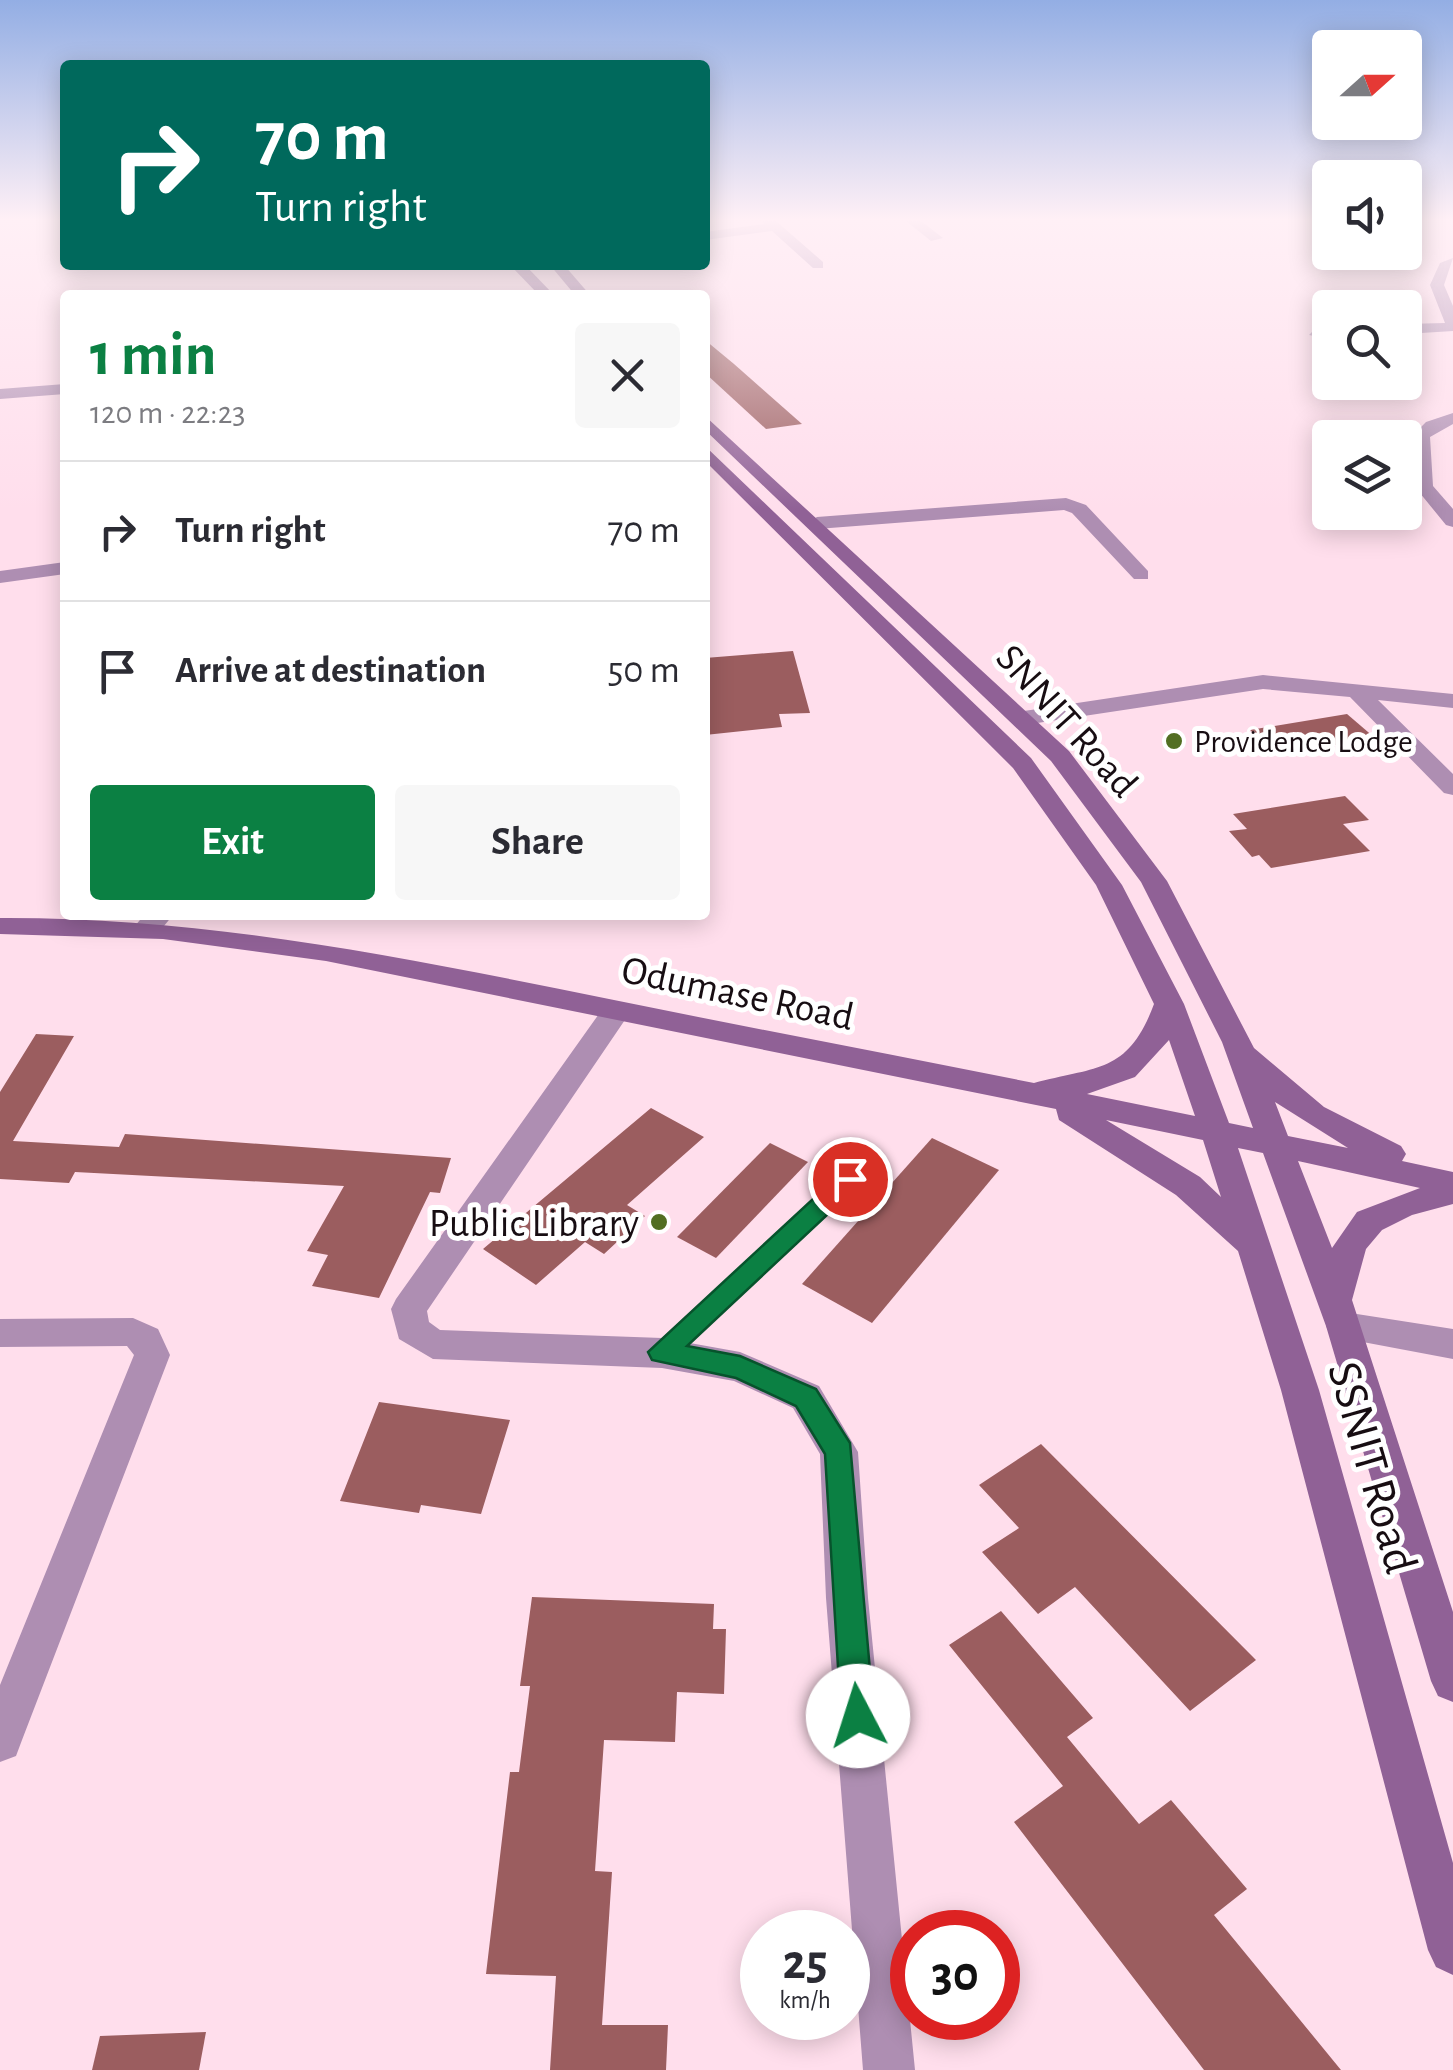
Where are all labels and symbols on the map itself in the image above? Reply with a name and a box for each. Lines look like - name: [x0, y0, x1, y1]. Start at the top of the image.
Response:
- north arrow: [1312, 30, 1422, 140]
- street label: SNNIT Road: [988, 638, 1145, 805]
- place label: Providence Lodge: [1194, 726, 1413, 758]
- marker: Providence Lodge: [1163, 730, 1185, 752]
- street label: Odumase Road: [618, 950, 857, 1038]
- pin: [808, 1137, 893, 1222]
- place label: Public Library: [429, 1204, 639, 1244]
- marker: Public Library: [648, 1211, 670, 1233]
- street label: SSNIT Road: [1318, 1357, 1424, 1579]
- position arrow: [806, 1664, 910, 1768]
- speed limit sign: 30: [890, 1910, 1020, 2040]

